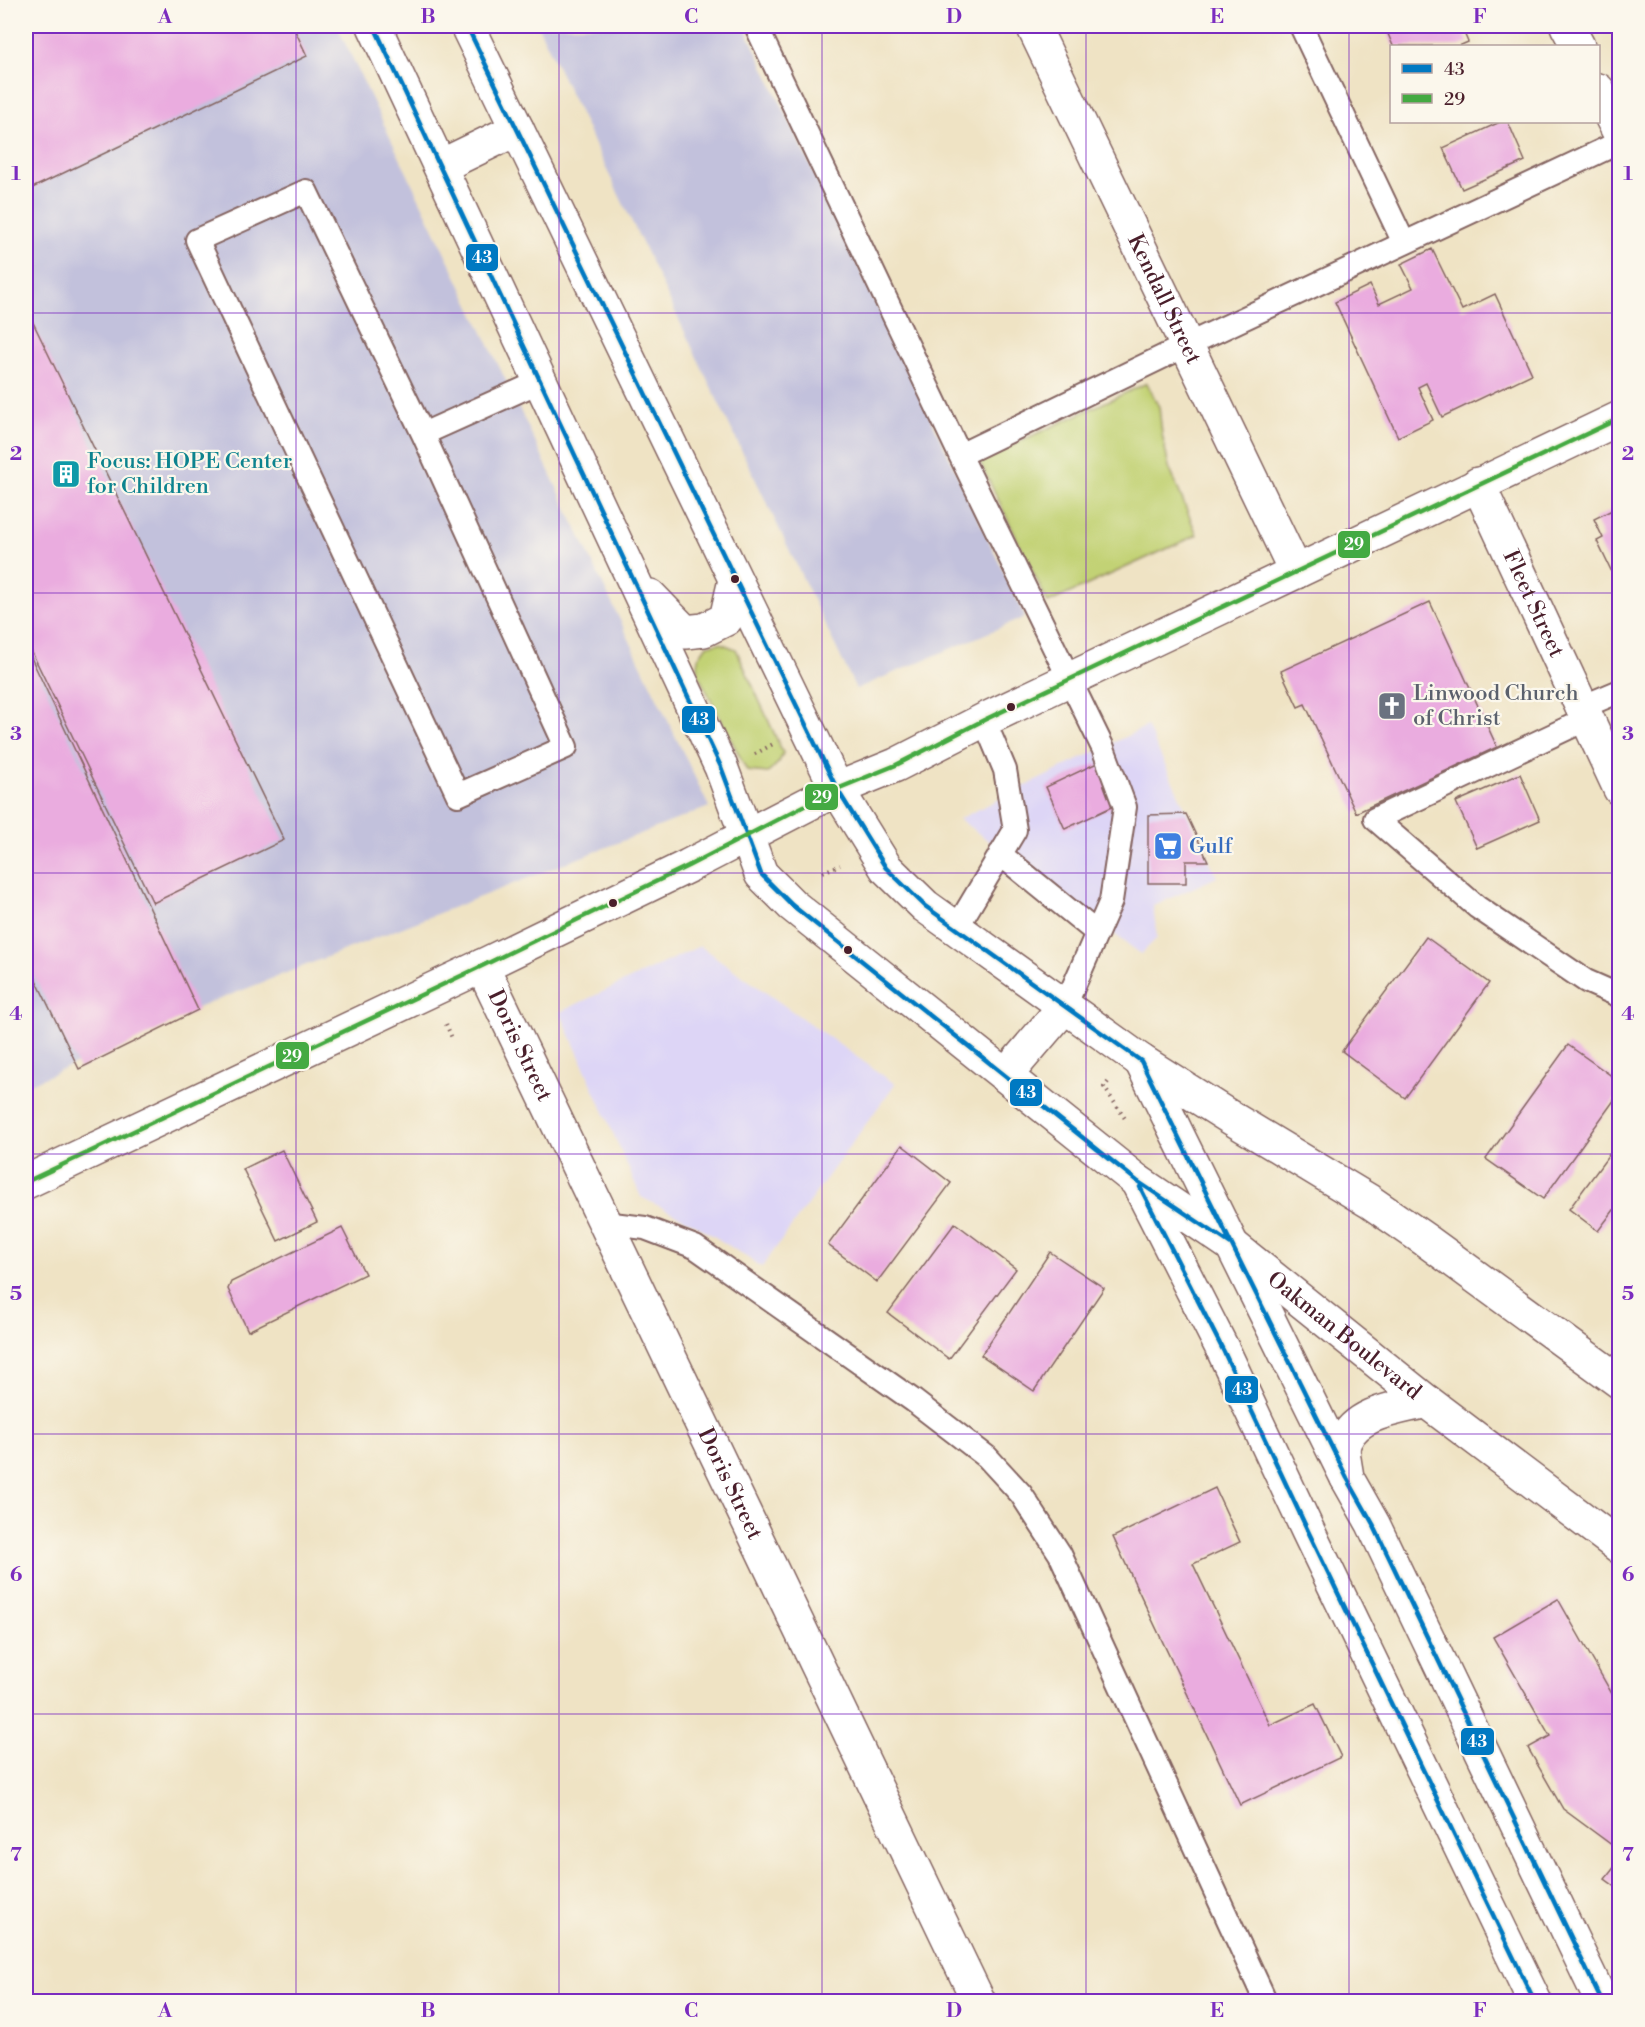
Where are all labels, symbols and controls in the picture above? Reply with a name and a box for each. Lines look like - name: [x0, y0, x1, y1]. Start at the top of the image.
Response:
- text: A: [157, 5, 173, 30]
- text: B: [420, 5, 436, 30]
- text: C: [684, 5, 698, 30]
- text: D: [946, 5, 962, 30]
- text: E: [1210, 5, 1224, 30]
- text: F: [1473, 5, 1487, 30]
- legend: [1390, 45, 1600, 123]
- text: 43: [1444, 58, 1465, 81]
- text: 29: [1444, 88, 1465, 111]
- text: 1: [11, 162, 21, 187]
- text: 1: [1623, 162, 1633, 187]
- street label: Kendall Street: [1122, 230, 1207, 369]
- line badge: 43: [465, 243, 499, 272]
- text: 43: [472, 248, 493, 268]
- text: 2: [10, 442, 22, 467]
- text: 2: [1622, 442, 1634, 467]
- place label: Focus: HOPE Center for Children: [87, 448, 292, 500]
- building icon: Focus: HOPE Center for Children: [50, 458, 82, 490]
- line badge: 29: [1337, 530, 1371, 559]
- text: 29: [1344, 535, 1364, 555]
- street label: Fleet Street: [1497, 546, 1570, 662]
- unlabelled marker: [729, 573, 741, 585]
- place label: Linwood Church of Christ: [1413, 680, 1579, 732]
- church icon: Linwood Church of Christ: [1376, 690, 1408, 722]
- unlabelled marker: [1005, 701, 1017, 713]
- line badge: 43: [681, 705, 716, 734]
- text: 43: [689, 710, 710, 730]
- text: 3: [10, 722, 22, 747]
- text: 3: [1622, 722, 1634, 747]
- line badge: 29: [804, 783, 839, 811]
- text: 29: [812, 788, 832, 808]
- supermarket icon: Gulf: [1152, 830, 1184, 862]
- place label: Gulf: [1189, 833, 1233, 860]
- unlabelled marker: [607, 897, 619, 909]
- unlabelled marker: [842, 944, 854, 956]
- street label: Doris Street: [482, 985, 558, 1106]
- text: 4: [9, 1002, 23, 1027]
- text: 4: [1621, 1002, 1635, 1027]
- line badge: 29: [275, 1041, 310, 1070]
- text: 29: [282, 1047, 302, 1067]
- line badge: 43: [1009, 1078, 1043, 1107]
- text: 43: [1016, 1083, 1037, 1103]
- street label: Oakman Boulevard: [1262, 1266, 1427, 1406]
- text: 5: [10, 1282, 22, 1307]
- text: 5: [1622, 1282, 1634, 1307]
- line badge: 43: [1224, 1375, 1259, 1404]
- text: 43: [1232, 1380, 1253, 1400]
- street label: Doris Street: [692, 1423, 769, 1544]
- text: 6: [10, 1563, 23, 1588]
- text: 6: [1622, 1563, 1635, 1588]
- line badge: 43: [1460, 1727, 1495, 1756]
- text: 43: [1467, 1732, 1488, 1752]
- text: 7: [10, 1843, 22, 1868]
- text: 7: [1622, 1843, 1634, 1868]
- text: A: [157, 1999, 173, 2024]
- text: B: [420, 1999, 436, 2024]
- text: C: [684, 1999, 698, 2024]
- text: D: [946, 1999, 962, 2024]
- text: E: [1210, 1999, 1224, 2024]
- text: F: [1473, 1999, 1487, 2024]

